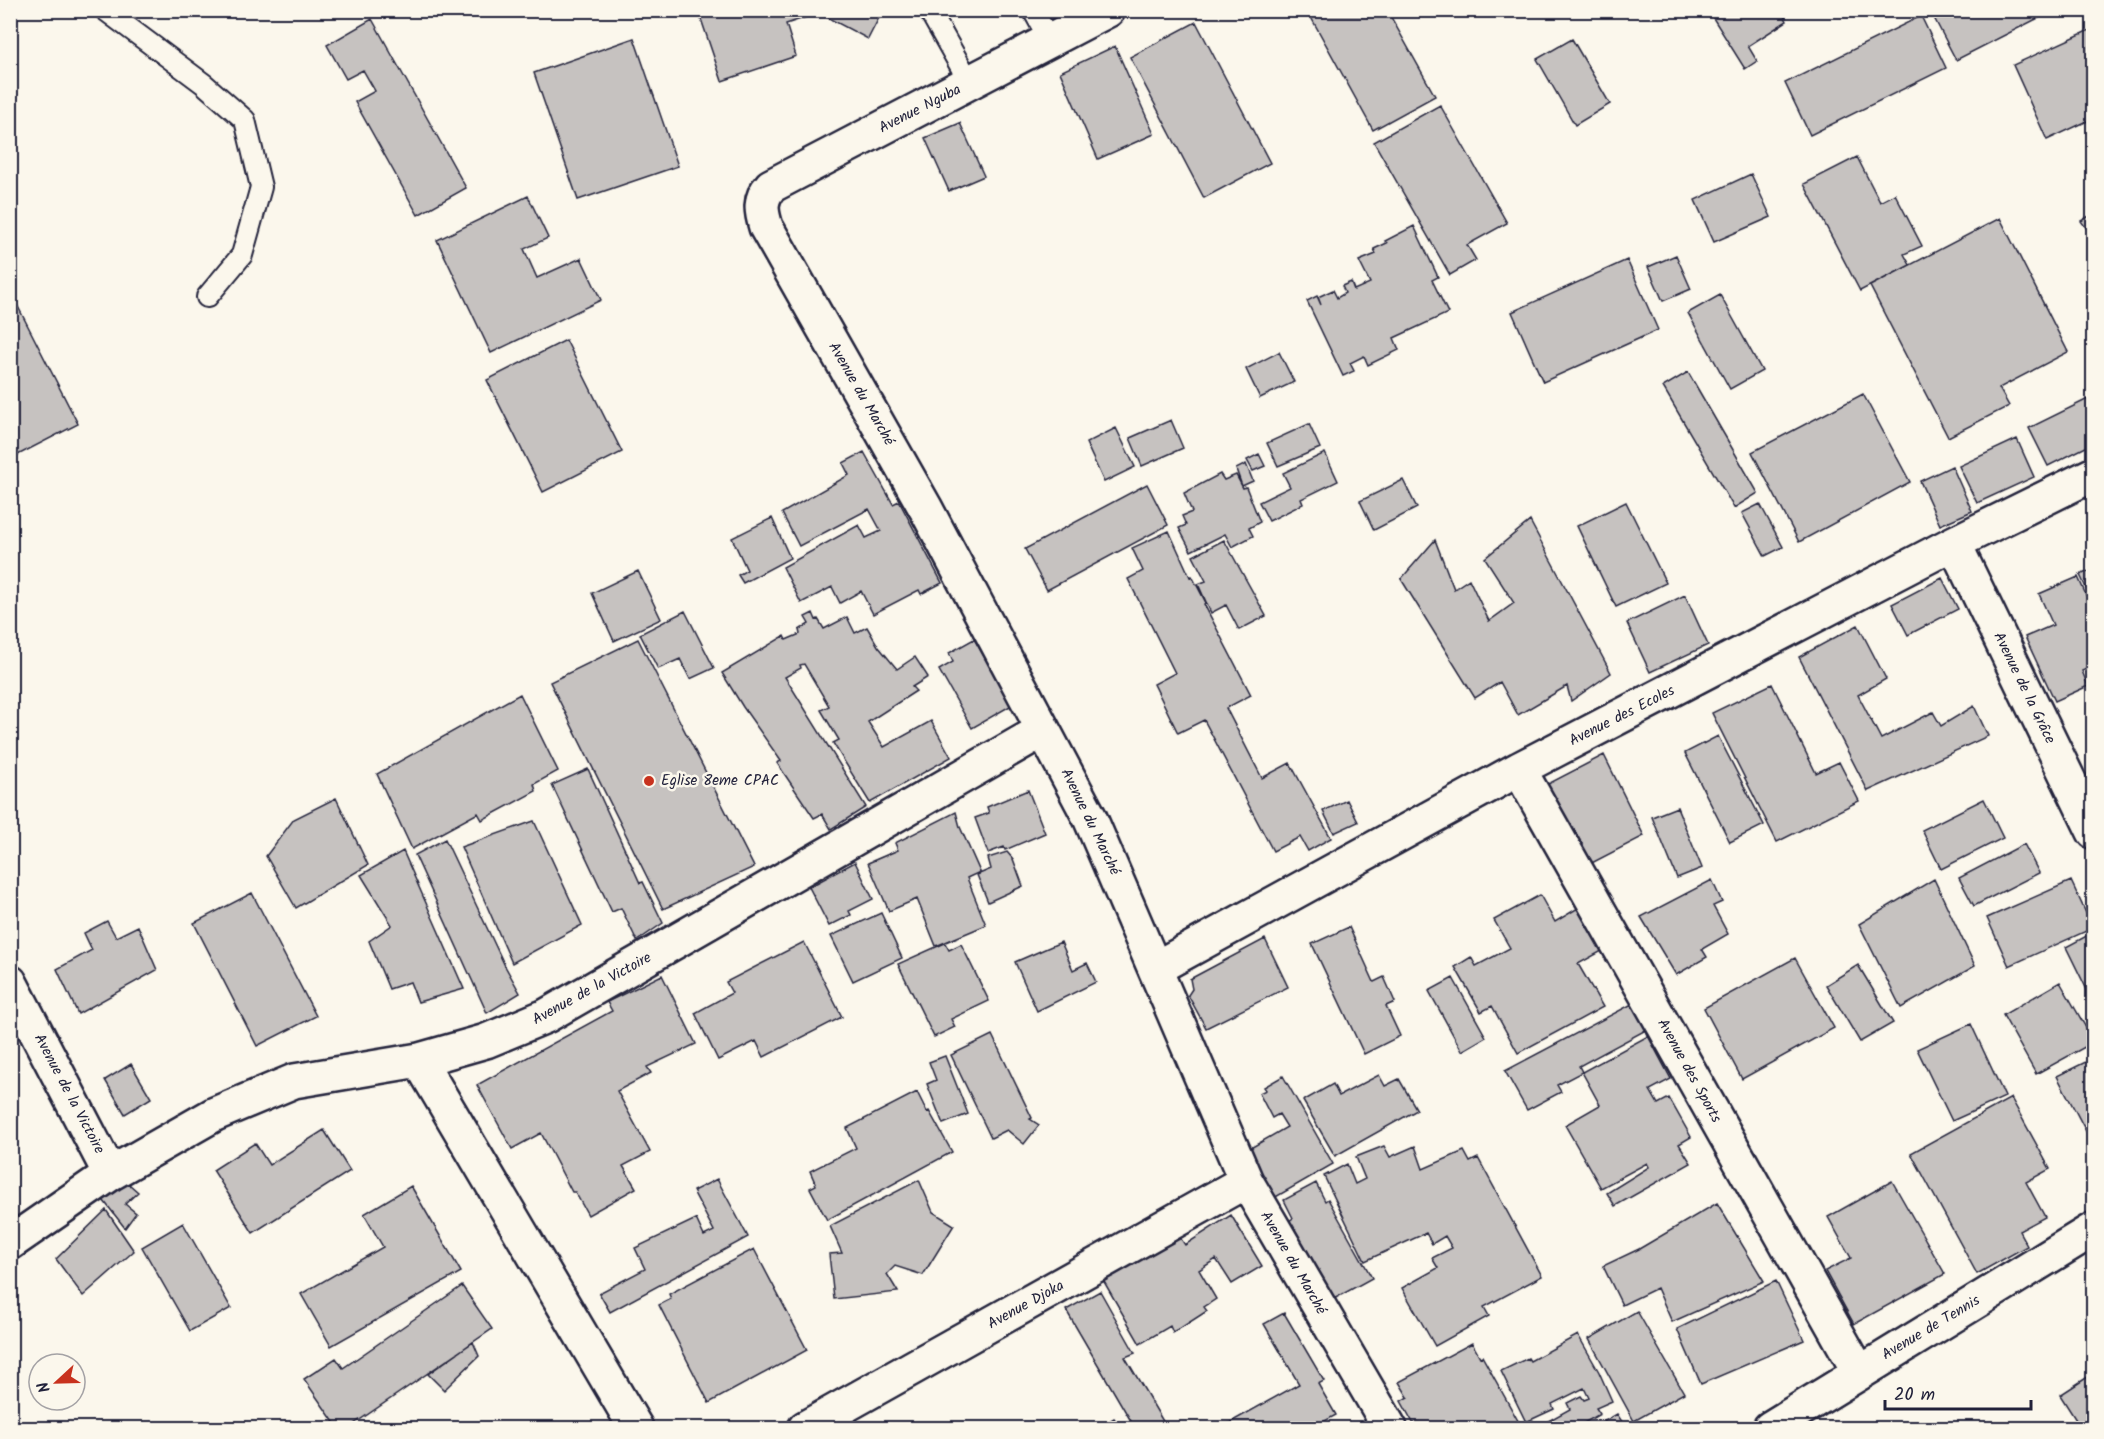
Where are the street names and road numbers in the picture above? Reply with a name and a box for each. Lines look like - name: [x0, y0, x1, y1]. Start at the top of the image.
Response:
- street label: Avenue Nguba: [875, 78, 965, 140]
- street label: Avenue du Marché: [822, 338, 901, 451]
- street label: Avenue de la Grâce: [1987, 628, 2062, 748]
- street label: Avenue des Ecoles: [1565, 679, 1680, 753]
- street label: Avenue du Marché: [1054, 765, 1127, 881]
- street label: Avenue de la Victoire: [528, 946, 656, 1032]
- street label: Avenue des Sports: [1650, 1014, 1728, 1128]
- street label: Avenue de la Victoire: [27, 1030, 111, 1159]
- street label: Avenue du Marché: [1254, 1207, 1333, 1320]
- street label: Avenue Djoka: [983, 1274, 1069, 1336]
- street label: Avenue de Tennis: [1877, 1289, 1985, 1367]

